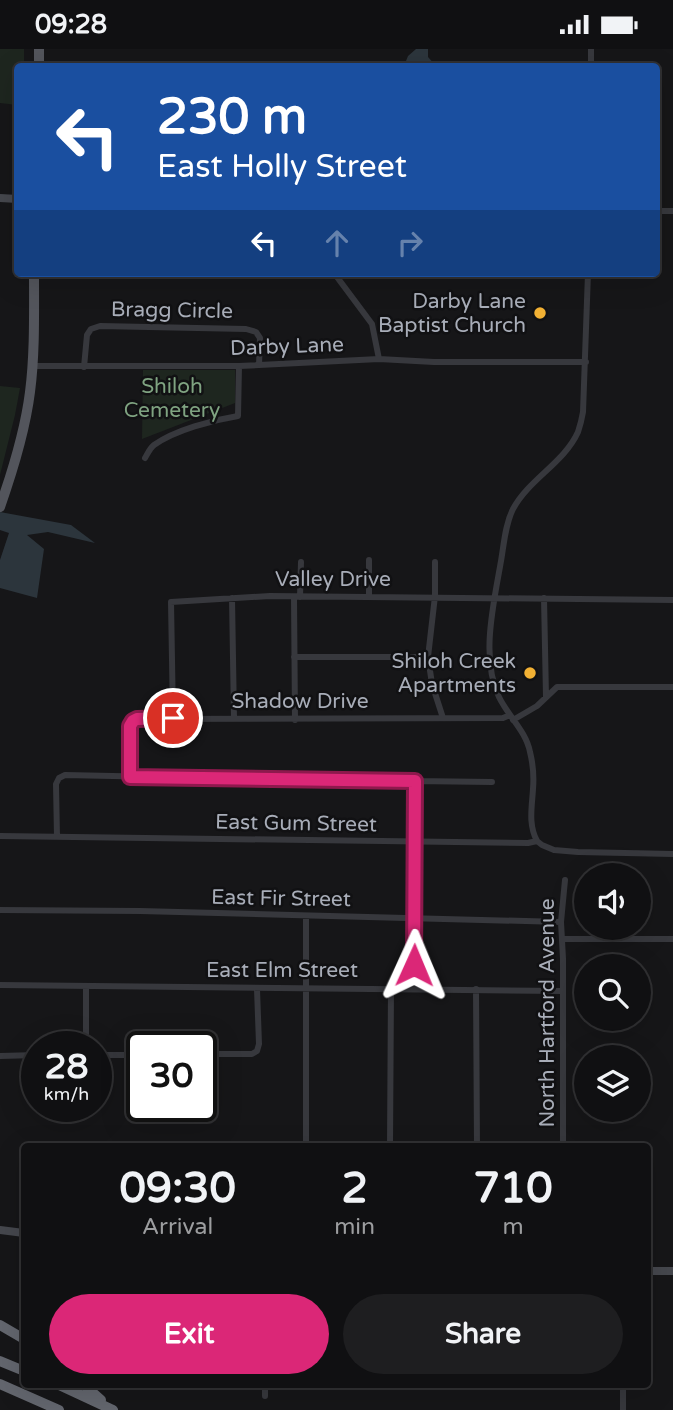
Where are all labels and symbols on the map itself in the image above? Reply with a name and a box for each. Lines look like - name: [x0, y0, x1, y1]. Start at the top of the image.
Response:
- place label: Darby Lane Baptist Church: [378, 289, 526, 338]
- street label: Bragg Circle: [111, 297, 233, 324]
- marker: Darby Lane Baptist Church: [532, 305, 548, 321]
- street label: Darby Lane: [230, 332, 344, 361]
- park label: Shiloh Cemetery: [124, 374, 220, 423]
- street label: Valley Drive: [275, 567, 391, 592]
- place label: Shiloh Creek Apartments: [392, 649, 516, 698]
- marker: Shiloh Creek Apartments: [522, 665, 538, 681]
- pin: [143, 688, 203, 748]
- street label: Shadow Drive: [231, 689, 369, 714]
- street label: East Gum Street: [215, 810, 377, 837]
- street label: East Fir Street: [211, 885, 351, 912]
- street label: North Hartford Avenue: [535, 898, 560, 1128]
- position arrow: [377, 928, 451, 1002]
- street label: East Elm Street: [206, 958, 358, 983]
- speed limit sign: 30: [126, 1031, 217, 1122]

